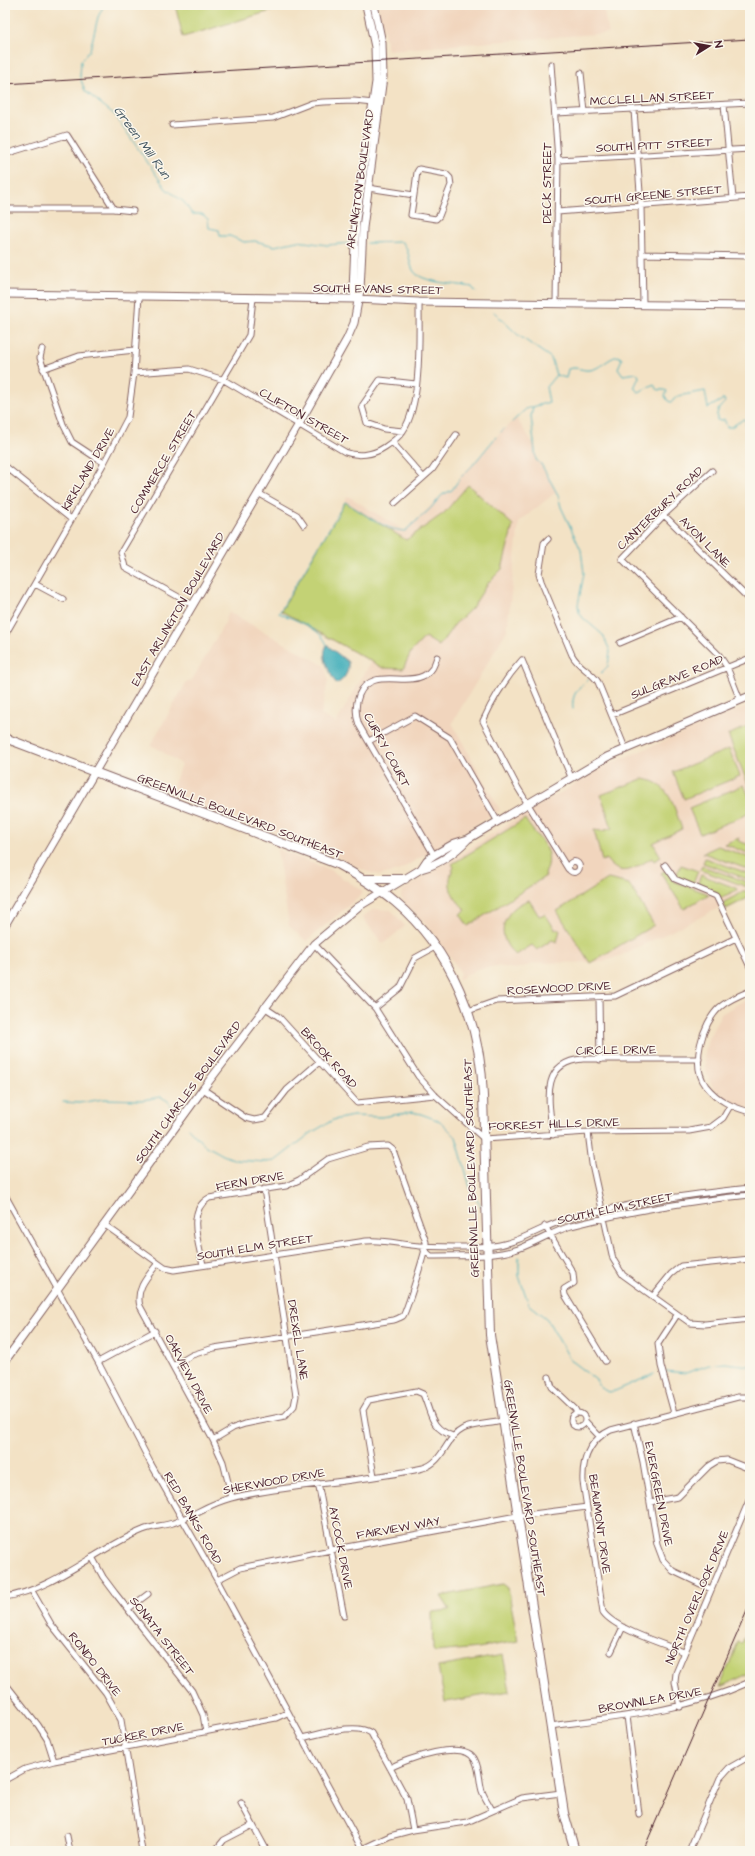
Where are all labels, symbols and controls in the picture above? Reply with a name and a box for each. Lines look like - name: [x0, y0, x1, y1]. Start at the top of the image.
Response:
- north arrow: [689, 26, 729, 66]
- text: N: [710, 39, 726, 49]
- street label: MCCLELLAN STREET: [589, 87, 715, 110]
- water label: Green Mill Run: [110, 102, 176, 184]
- street label: ARLINGTON BOULEVARD: [342, 108, 379, 250]
- street label: SOUTH PITT STREET: [595, 134, 713, 157]
- street label: DECK STREET: [539, 142, 556, 223]
- street label: SOUTH GREENE STREET: [584, 181, 723, 210]
- street label: SOUTH EVANS STREET: [313, 280, 444, 299]
- street label: CLIFTON STREET: [256, 384, 352, 449]
- street label: COMMERCE STREET: [126, 407, 201, 517]
- street label: KIRKLAND DRIVE: [58, 424, 119, 514]
- street label: CANTERBURY ROAD: [613, 463, 707, 554]
- street label: AVON LANE: [675, 513, 734, 572]
- street label: EAST ARLINGTON BOULEVARD: [127, 529, 230, 689]
- street label: SULGRAVE ROAD: [628, 651, 726, 704]
- street label: CURRY COURT: [359, 710, 414, 791]
- street label: GREENVILLE BOULEVARD SOUTHEAST: [135, 769, 345, 864]
- street label: ROSEWOOD DRIVE: [507, 977, 611, 1000]
- street label: SOUTH CHARLES BOULEVARD: [131, 1017, 246, 1167]
- street label: BROOK ROAD: [296, 1024, 361, 1093]
- street label: CIRCLE DRIVE: [576, 1041, 656, 1060]
- street label: GREENVILLE BOULEVARD SOUTHEAST: [459, 1058, 484, 1278]
- street label: FORREST HILLS DRIVE: [488, 1114, 620, 1135]
- street label: FERN DRIVE: [215, 1167, 286, 1196]
- street label: SOUTH ELM STREET: [556, 1188, 675, 1229]
- street label: SOUTH ELM STREET: [196, 1230, 315, 1265]
- street label: DREXEL LANE: [283, 1299, 312, 1382]
- street label: OAKVIEW DRIVE: [160, 1331, 217, 1417]
- street label: GREENVILLE BOULEVARD SOUTHEAST: [499, 1379, 550, 1598]
- street label: EVERGREEN DRIVE: [640, 1440, 677, 1548]
- street label: SHERWOOD DRIVE: [222, 1464, 326, 1499]
- street label: RED BANKS ROAD: [159, 1469, 226, 1568]
- street label: BEAUMONT DRIVE: [584, 1473, 615, 1575]
- street label: AYCOCK DRIVE: [324, 1505, 357, 1591]
- street label: FAIRVIEW WAY: [355, 1513, 442, 1544]
- street label: NORTH OVERLOOK DRIVE: [661, 1528, 733, 1667]
- street label: SONATA STREET: [125, 1593, 198, 1680]
- street label: RONDO DRIVE: [64, 1629, 125, 1700]
- street label: BROWNLEA DRIVE: [597, 1683, 703, 1718]
- street label: TUCKER DRIVE: [101, 1718, 186, 1751]

